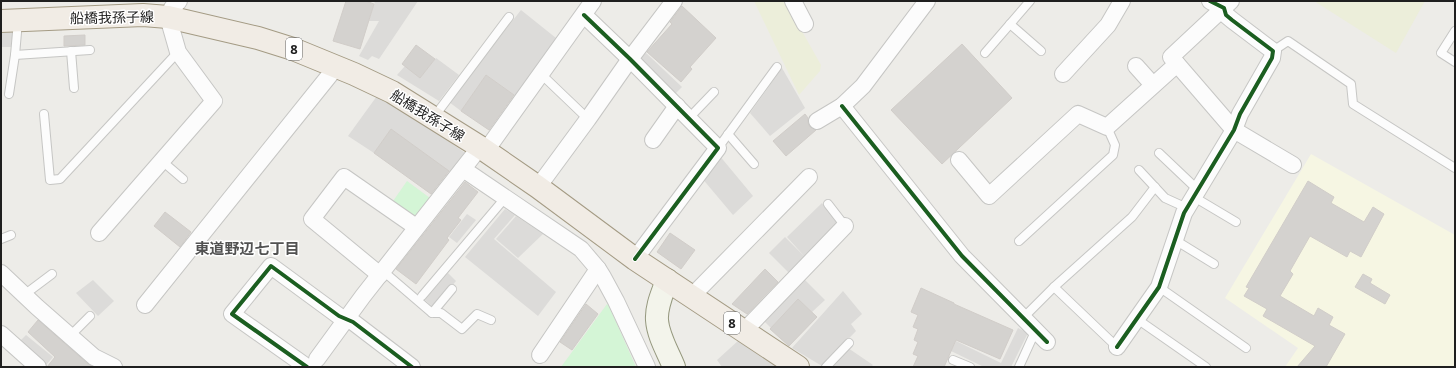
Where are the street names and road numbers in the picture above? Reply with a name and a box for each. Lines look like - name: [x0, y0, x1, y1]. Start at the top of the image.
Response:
- street label: 船橋我孫子線: [70, 7, 154, 27]
- road number: 8: [286, 38, 302, 60]
- street label: 船橋我孫子線: [387, 85, 469, 145]
- road number: 8: [724, 312, 740, 334]

